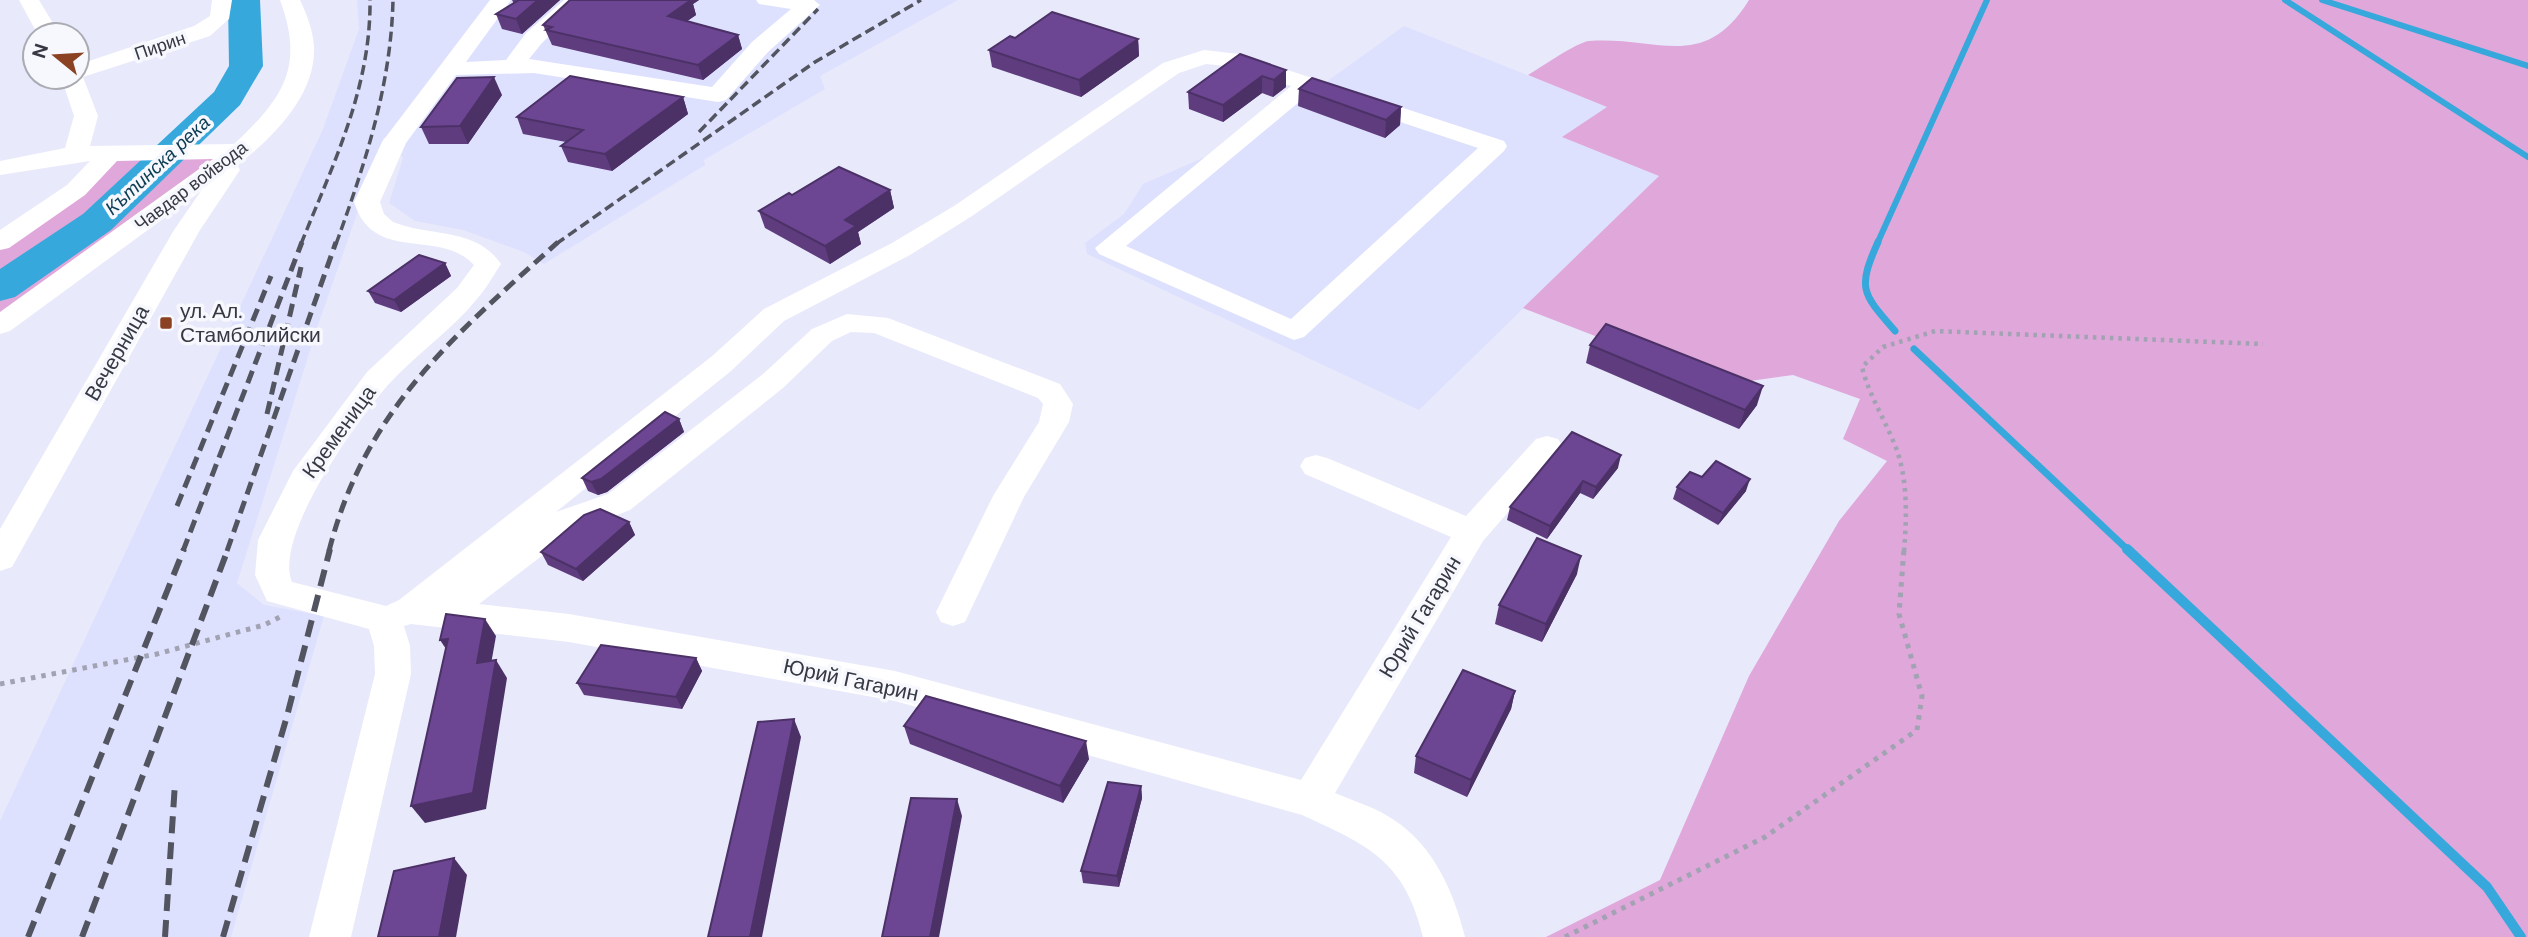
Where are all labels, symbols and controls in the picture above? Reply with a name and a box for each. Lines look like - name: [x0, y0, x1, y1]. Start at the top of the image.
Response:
- north arrow: [21, 21, 91, 91]
- street label: Пирин: [131, 26, 189, 66]
- text: N: [26, 40, 54, 61]
- water label: Кътинска река: [99, 110, 215, 221]
- street label: Чавдар войвода: [130, 135, 253, 236]
- place label: ул. Ал. Стамболийски: [180, 297, 321, 349]
- street label: Вечерница: [78, 300, 156, 406]
- marker: ул. Ал. Стамболийски: [158, 315, 174, 331]
- street label: Кременица: [296, 380, 382, 484]
- street label: Юрий Гагарин: [1373, 551, 1467, 683]
- street label: Юрий Гагарин: [781, 652, 921, 708]

